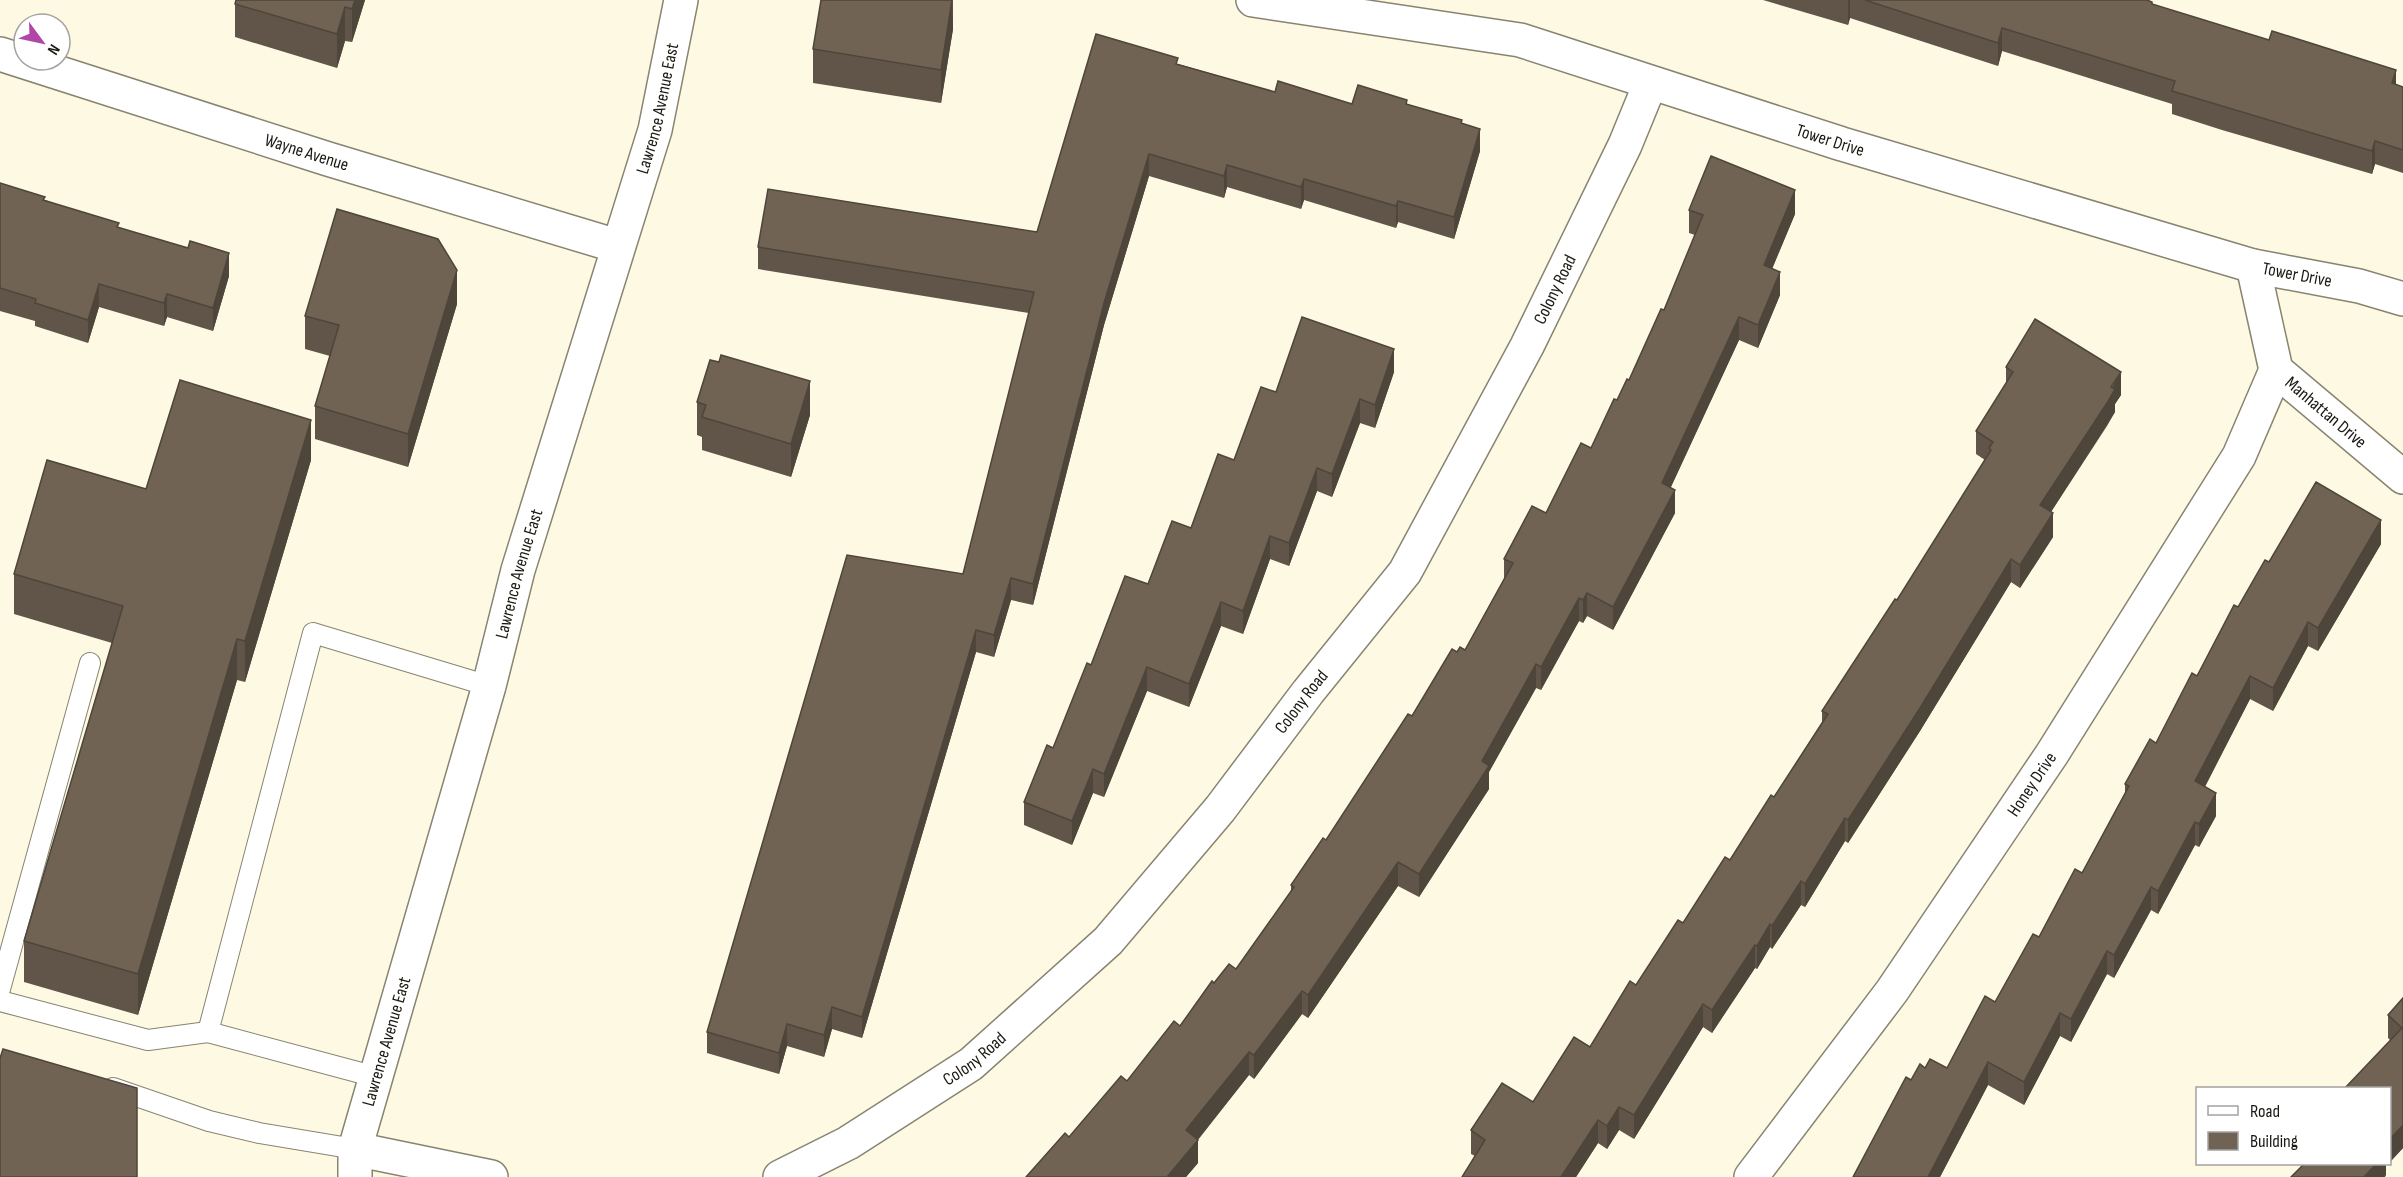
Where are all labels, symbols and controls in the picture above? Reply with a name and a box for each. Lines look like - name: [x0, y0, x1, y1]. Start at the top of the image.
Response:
- north arrow: [12, 12, 72, 72]
- text: N: [43, 41, 64, 58]
- street label: Lawrence Avenue East: [632, 41, 683, 176]
- street label: Tower Drive: [1794, 119, 1867, 161]
- street label: Wayne Avenue: [262, 129, 351, 175]
- street label: Colony Road: [1529, 251, 1580, 327]
- street label: Tower Drive: [2261, 257, 2334, 291]
- street label: Manhattan Drive: [2281, 372, 2371, 452]
- street label: Lawrence Avenue East: [491, 506, 547, 641]
- street label: Colony Road: [1270, 666, 1332, 738]
- street label: Honey Drive: [2003, 748, 2061, 820]
- street label: Lawrence Avenue East: [357, 974, 415, 1109]
- street label: Colony Road: [939, 1027, 1010, 1090]
- legend: [2196, 1087, 2391, 1165]
- text: Road: [2250, 1101, 2280, 1122]
- text: Building: [2250, 1131, 2298, 1152]

